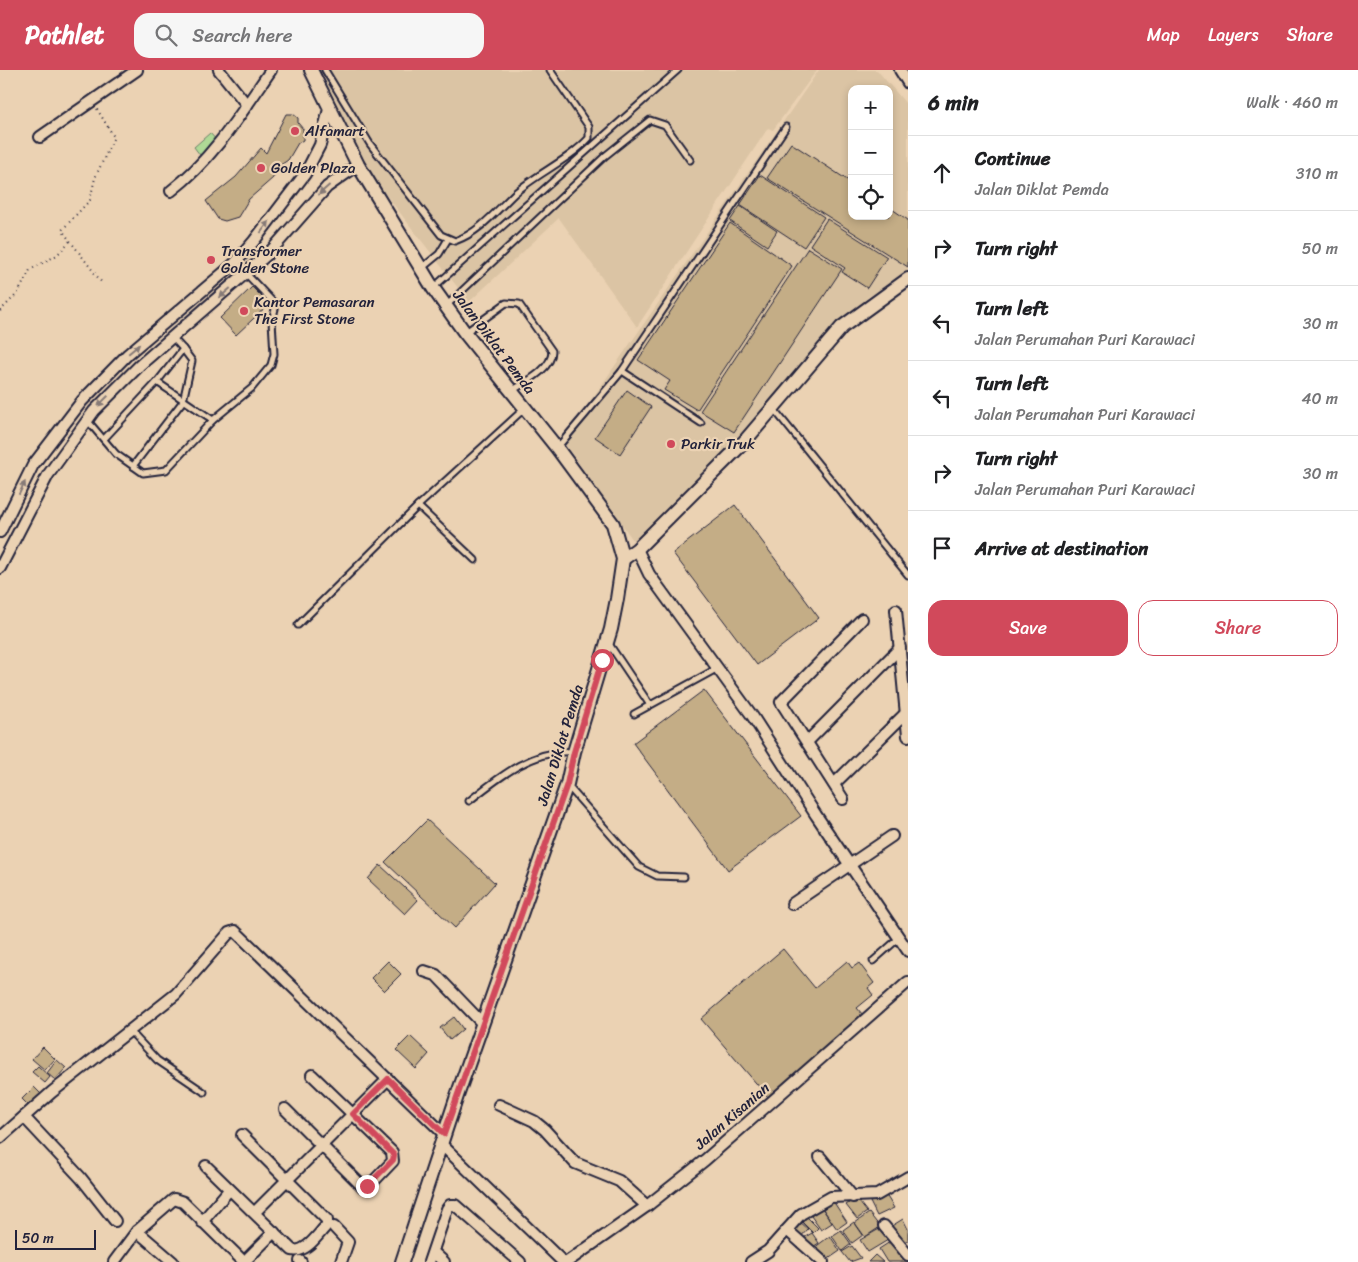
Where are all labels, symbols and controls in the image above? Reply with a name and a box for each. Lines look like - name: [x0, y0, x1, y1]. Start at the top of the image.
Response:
- search box: [134, 13, 484, 58]
- text: Pathlet: [25, 14, 104, 56]
- text: Search here: [192, 19, 292, 52]
- text: Map: [1147, 19, 1180, 51]
- text: Layers: [1208, 19, 1259, 51]
- text: Share: [1287, 19, 1333, 51]
- icon: search: [152, 21, 180, 49]
- text: 6 min: [928, 84, 979, 122]
- map controls: [848, 85, 893, 220]
- button: +: [848, 85, 893, 130]
- text: Walk · 460 m: [1246, 88, 1338, 117]
- place label: Alfamart: [304, 118, 365, 144]
- marker: Alfamart: [289, 125, 301, 137]
- button: −: [848, 130, 893, 175]
- text: Continue: [975, 142, 1051, 175]
- place label: Golden Plaza: [271, 155, 356, 181]
- icon: ahead: [928, 159, 956, 187]
- text: 310 m: [1296, 159, 1338, 188]
- marker: Golden Plaza: [255, 162, 267, 174]
- button: locate: [848, 175, 893, 220]
- text: Jalan Diklat Pemda: [975, 175, 1109, 204]
- one-way arrow: [318, 184, 330, 196]
- one-way arrow: [260, 220, 270, 234]
- text: Turn right: [975, 232, 1057, 265]
- icon: right: [928, 234, 956, 262]
- text: 50 m: [1302, 234, 1338, 263]
- place label: Transformer Golden Stone: [221, 238, 309, 281]
- marker: Transformer Golden Stone: [205, 254, 217, 266]
- street label: Jalan Diklat Pemda: [445, 283, 542, 400]
- one-way arrow: [218, 288, 231, 299]
- place label: Kantor Pemasaran The First Stone: [254, 289, 375, 332]
- text: Turn left: [975, 292, 1048, 325]
- marker: Kantor Pemasaran The First Stone: [238, 305, 250, 317]
- icon: left: [928, 309, 956, 337]
- text: 30 m: [1303, 309, 1338, 338]
- text: Jalan Perumahan Puri Karawaci: [975, 325, 1195, 354]
- one-way arrow: [128, 344, 140, 355]
- text: Turn left: [975, 367, 1048, 400]
- icon: left: [928, 384, 956, 412]
- text: 40 m: [1301, 384, 1338, 413]
- one-way arrow: [97, 395, 109, 407]
- text: Jalan Perumahan Puri Karawaci: [975, 400, 1195, 429]
- place label: Parkir Truk: [681, 431, 755, 457]
- marker: Parkir Truk: [665, 438, 677, 450]
- text: Turn right: [975, 442, 1057, 475]
- icon: right: [928, 459, 956, 487]
- text: 30 m: [1303, 459, 1338, 488]
- text: Jalan Perumahan Puri Karawaci: [975, 475, 1195, 504]
- one-way arrow: [18, 481, 26, 496]
- text: Arrive at destination: [975, 532, 1148, 565]
- icon: arrive: [928, 534, 956, 562]
- button: Save: [928, 600, 1128, 656]
- button: Share: [1138, 600, 1338, 656]
- route start: [591, 649, 614, 672]
- street label: Jalan Diklat Pemda: [529, 681, 591, 810]
- street label: Jalan Kisanian: [688, 1076, 776, 1157]
- route end: [356, 1175, 379, 1198]
- text: 50 m: [22, 1226, 54, 1251]
- scale bar: [15, 1227, 96, 1250]

